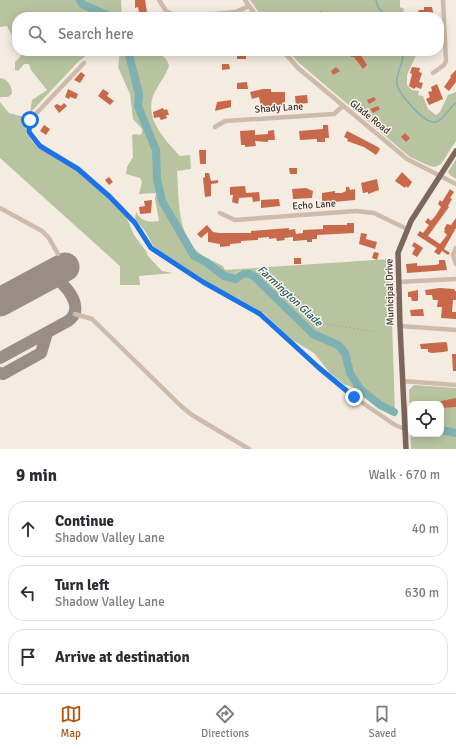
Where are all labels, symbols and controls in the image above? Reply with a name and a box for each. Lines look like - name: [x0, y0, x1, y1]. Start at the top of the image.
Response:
- search box: [12, 12, 444, 56]
- icon: search: [26, 23, 48, 45]
- text: Search here: [58, 25, 134, 43]
- street label: Glade Road: [347, 97, 393, 137]
- street label: Shady Lane: [254, 100, 304, 116]
- route start: [21, 111, 39, 129]
- street label: Echo Lane: [292, 197, 336, 213]
- street label: Municipal Drive: [383, 258, 397, 326]
- water label: Farmington Glade: [255, 263, 325, 330]
- route end: [345, 388, 363, 406]
- map controls: [408, 401, 444, 437]
- button: locate: [408, 401, 444, 437]
- text: 9 min: [16, 465, 57, 486]
- text: Walk · 670 m: [369, 467, 440, 483]
- text: Continue: [55, 512, 114, 530]
- icon: ahead: [17, 518, 39, 540]
- text: 40 m: [412, 521, 439, 537]
- text: Shadow Valley Lane: [55, 530, 165, 546]
- text: Turn left: [55, 576, 109, 594]
- icon: left: [17, 582, 39, 604]
- text: 630 m: [405, 585, 439, 601]
- text: Shadow Valley Lane: [55, 594, 165, 610]
- icon: arrive: [17, 646, 39, 668]
- text: Arrive at destination: [55, 648, 190, 666]
- tab: Map: [60, 703, 82, 740]
- tab: Directions: [201, 703, 249, 740]
- tab: Saved: [369, 703, 396, 740]

